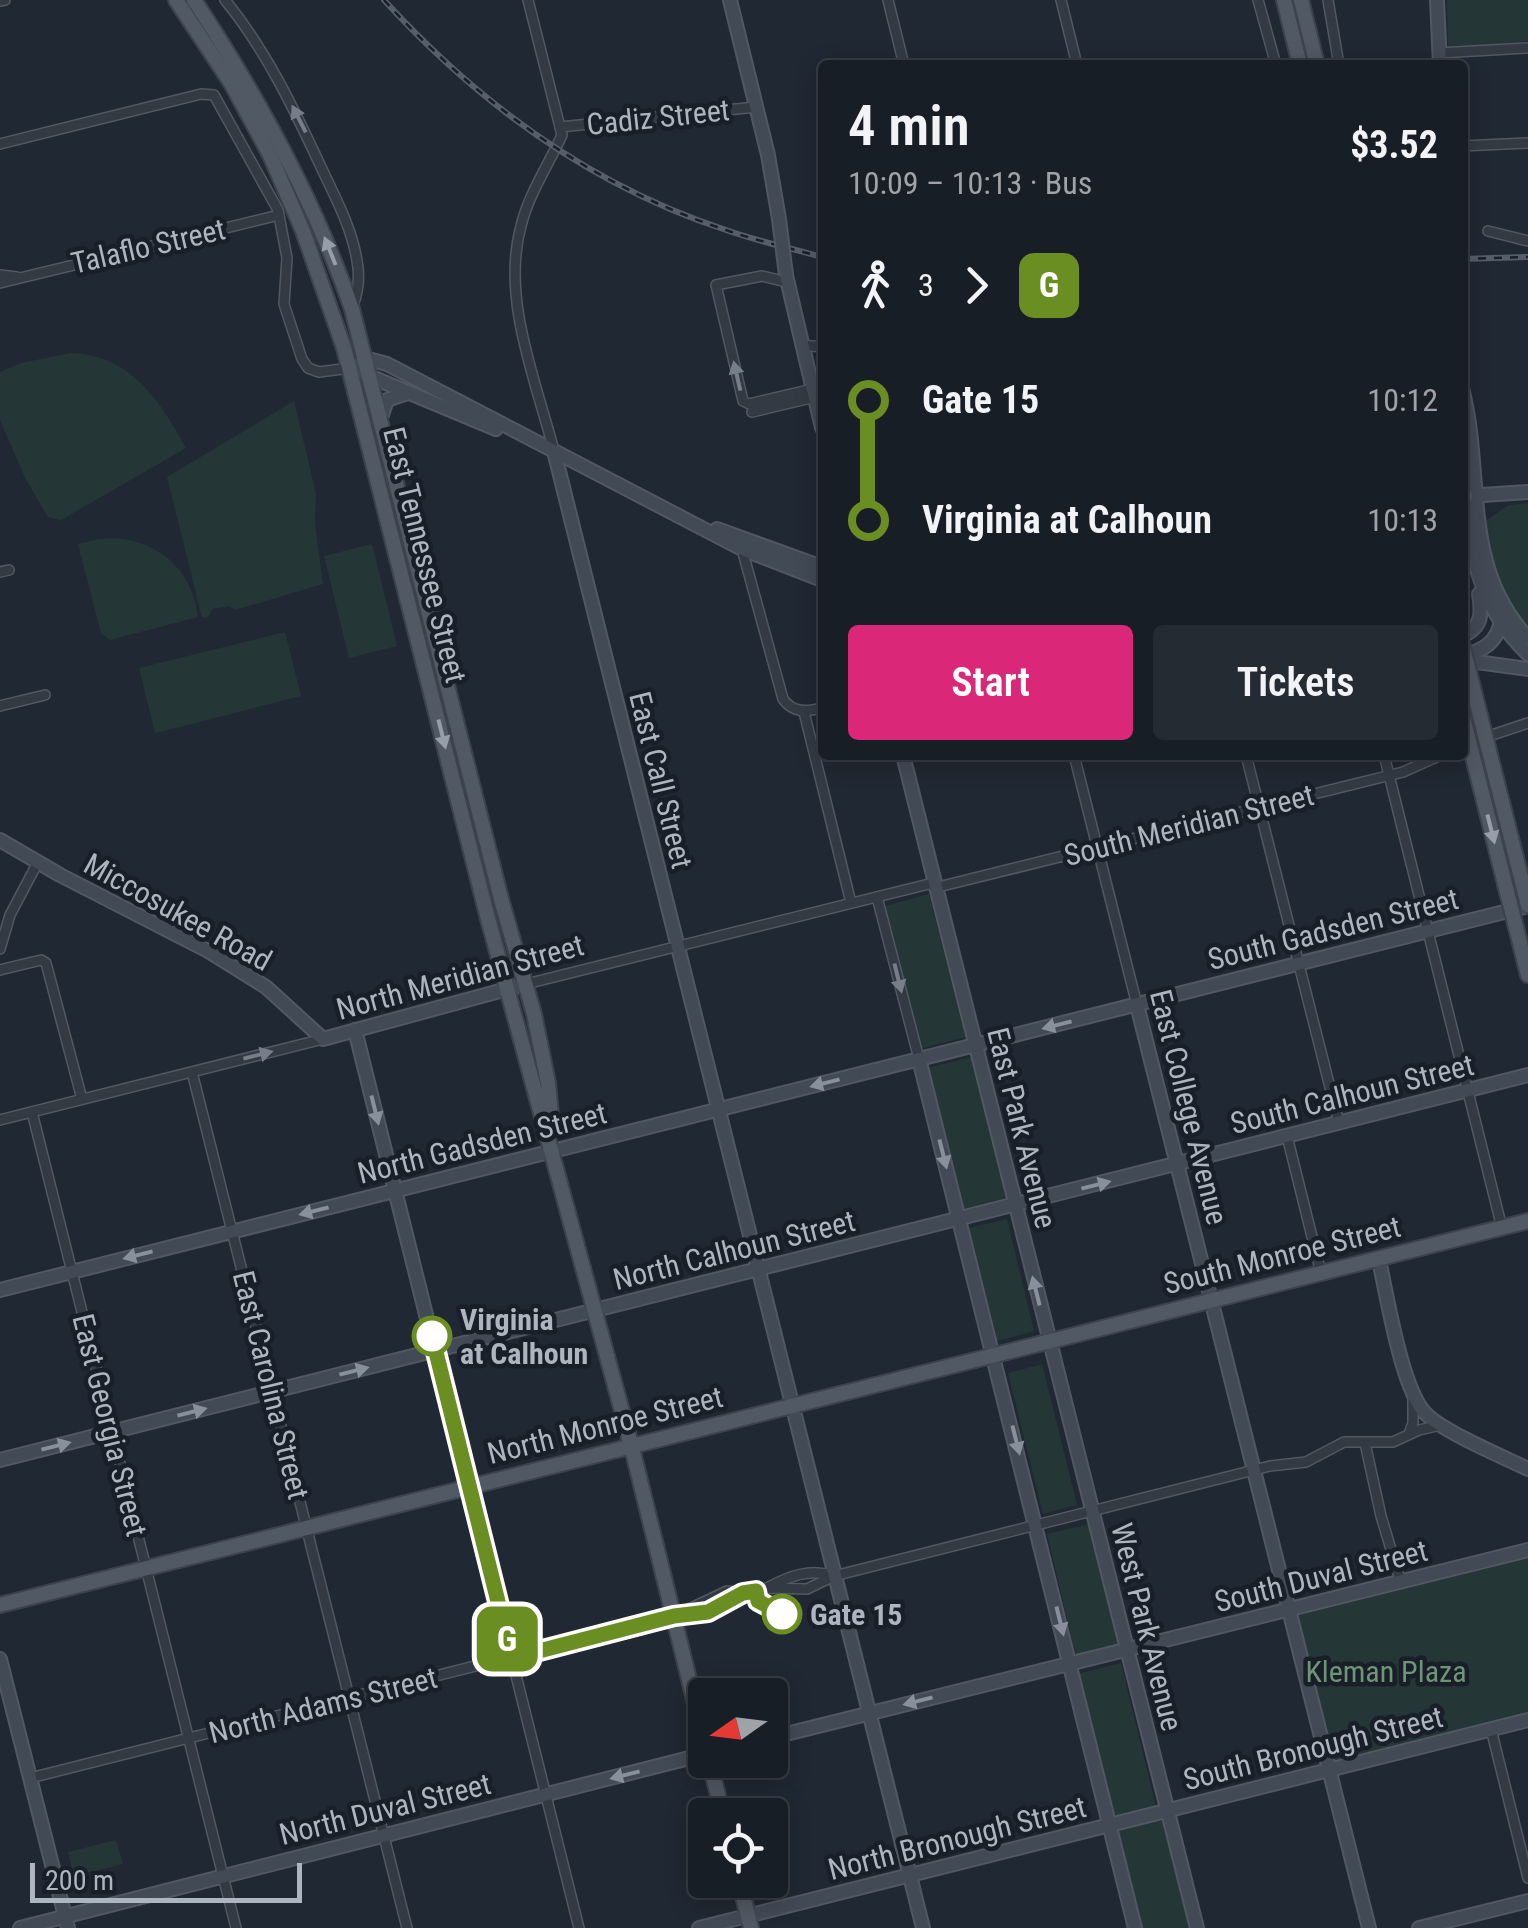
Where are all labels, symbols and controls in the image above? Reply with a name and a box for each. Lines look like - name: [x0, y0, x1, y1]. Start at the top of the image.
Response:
- street label: Cadiz Street: [585, 92, 731, 142]
- text: 4 min: [848, 94, 970, 158]
- one-way arrow: [291, 105, 308, 134]
- text: $3.52: [1350, 123, 1438, 167]
- text: 10:09 – 10:13 · Bus: [848, 164, 1092, 202]
- street label: Talaflo Street: [68, 211, 228, 281]
- one-way arrow: [322, 235, 338, 265]
- icon: walk: [848, 258, 903, 313]
- icon: forward: [949, 258, 1004, 313]
- text: G: [1039, 265, 1059, 306]
- text: 3: [918, 266, 934, 304]
- one-way arrow: [729, 360, 744, 391]
- text: Gate 15: [922, 378, 1039, 422]
- text: 10:12: [1367, 381, 1438, 419]
- street label: East Tennessee Street: [376, 424, 474, 686]
- text: Virginia at Calhoun: [922, 498, 1212, 542]
- text: 10:13: [1367, 501, 1438, 539]
- button: Start: [848, 625, 1133, 740]
- button: Tickets: [1153, 625, 1438, 740]
- street label: East Call Street: [622, 688, 700, 872]
- one-way arrow: [435, 719, 450, 750]
- street label: South Meridian Street: [1061, 777, 1317, 873]
- one-way arrow: [1484, 814, 1500, 845]
- street label: Miccosukee Road: [78, 846, 278, 978]
- street label: South Gadsden Street: [1204, 881, 1462, 977]
- street label: North Meridian Street: [333, 927, 587, 1027]
- one-way arrow: [891, 963, 906, 994]
- street label: East College Avenue: [1143, 986, 1235, 1228]
- one-way arrow: [1041, 1018, 1072, 1033]
- street label: East Park Avenue: [980, 1024, 1064, 1232]
- one-way arrow: [243, 1047, 274, 1062]
- street label: South Calhoun Street: [1227, 1047, 1477, 1141]
- one-way arrow: [809, 1076, 840, 1091]
- street label: North Gadsden Street: [354, 1095, 610, 1191]
- one-way arrow: [368, 1095, 383, 1126]
- one-way arrow: [936, 1139, 951, 1170]
- one-way arrow: [1081, 1176, 1112, 1192]
- street label: North Calhoun Street: [610, 1203, 858, 1297]
- one-way arrow: [298, 1204, 329, 1219]
- street label: South Monroe Street: [1160, 1209, 1404, 1301]
- one-way arrow: [122, 1248, 153, 1263]
- street label: East Carolina Street: [226, 1267, 316, 1503]
- one-way arrow: [1028, 1275, 1043, 1306]
- place label: Virginia at Calhoun: [460, 1302, 588, 1371]
- street label: East Georgia Street: [65, 1310, 155, 1540]
- marker: Virginia at Calhoun: [413, 1317, 451, 1355]
- one-way arrow: [339, 1363, 370, 1378]
- street label: North Monroe Street: [484, 1379, 726, 1471]
- one-way arrow: [177, 1404, 208, 1419]
- one-way arrow: [1008, 1425, 1024, 1456]
- one-way arrow: [41, 1438, 72, 1453]
- street label: West Park Avenue: [1104, 1520, 1190, 1734]
- street label: South Duval Street: [1211, 1533, 1431, 1619]
- marker: Gate 15: [763, 1595, 801, 1633]
- place label: Gate 15: [810, 1597, 903, 1632]
- line badge: G: [474, 1606, 540, 1672]
- one-way arrow: [1053, 1606, 1068, 1637]
- text: G: [497, 1619, 517, 1660]
- park label: Kleman Plaza: [1305, 1654, 1467, 1689]
- street label: North Adams Street: [205, 1660, 441, 1750]
- north arrow: [688, 1678, 788, 1778]
- map controls: [688, 1678, 788, 1898]
- one-way arrow: [903, 1694, 934, 1710]
- street label: South Bronough Street: [1180, 1699, 1446, 1797]
- street label: North Duval Street: [276, 1766, 494, 1852]
- one-way arrow: [609, 1768, 640, 1783]
- street label: North Bronough Street: [824, 1789, 1090, 1887]
- button: locate: [688, 1798, 788, 1898]
- scale bar: [30, 1858, 302, 1902]
- text: 200 m: [45, 1864, 114, 1897]

